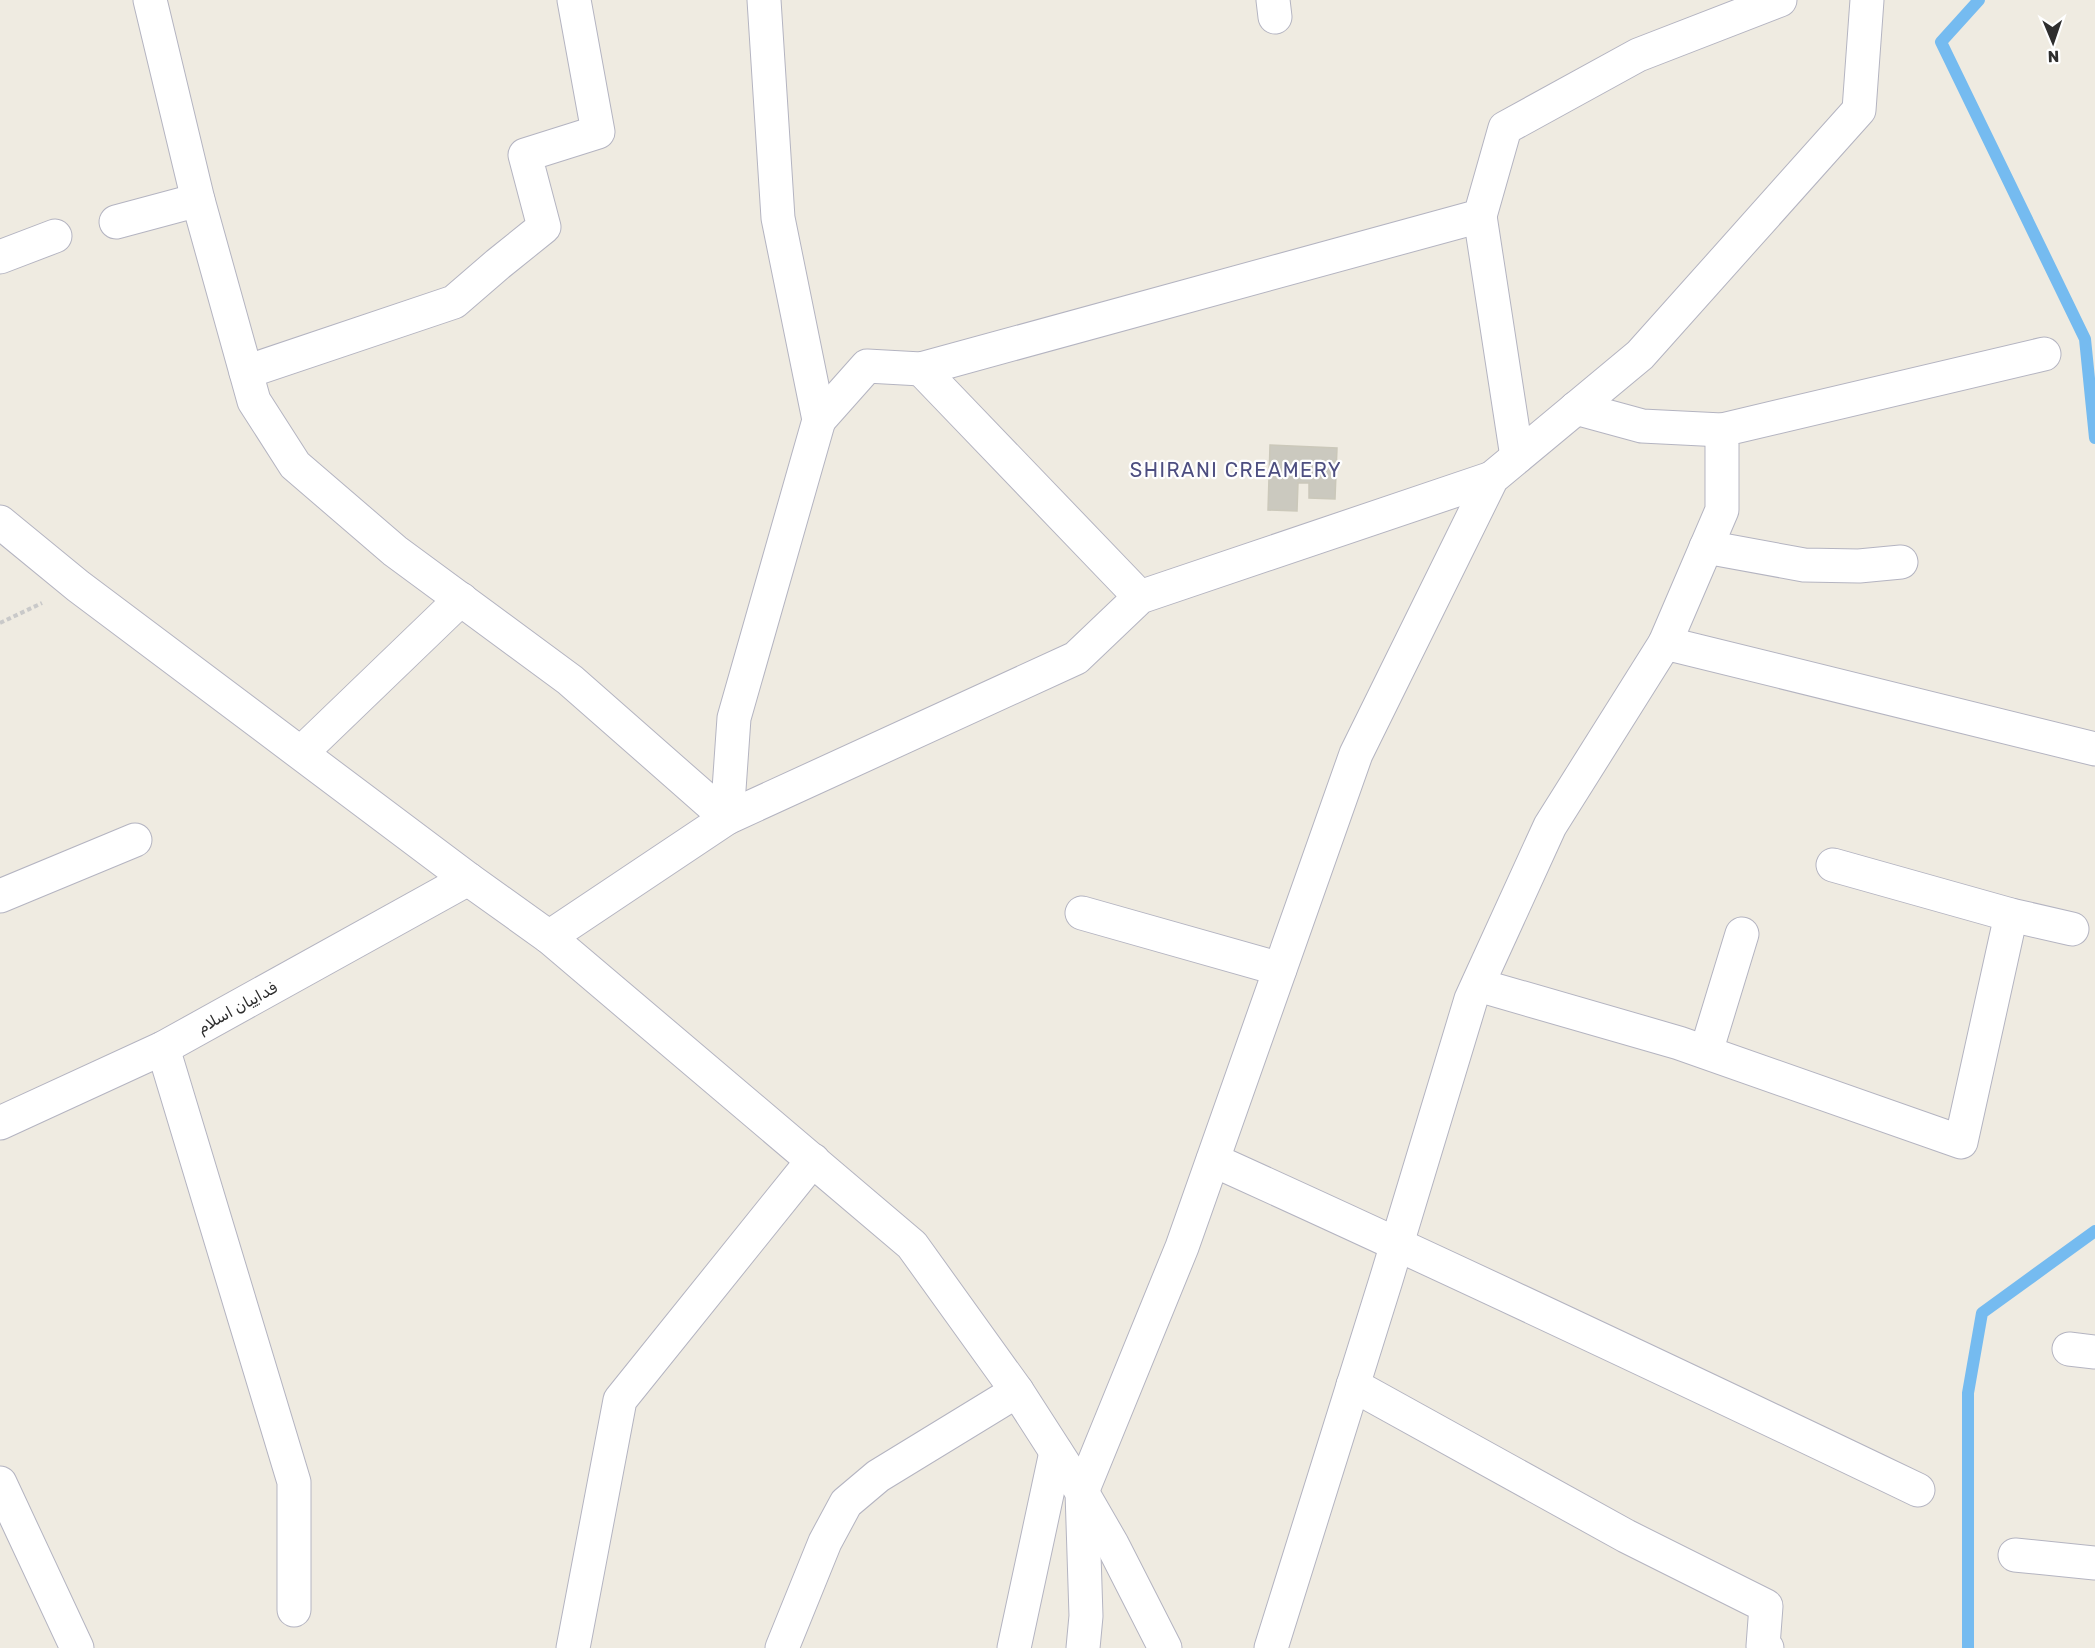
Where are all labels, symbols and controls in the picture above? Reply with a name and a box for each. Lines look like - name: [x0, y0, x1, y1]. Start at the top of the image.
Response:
- north arrow: [2023, 12, 2083, 72]
- text: N: [2047, 47, 2060, 66]
- district label: SHIRANI CREAMERY: [1130, 458, 1342, 482]
- street label: فداییان اسلام: [194, 978, 281, 1038]

